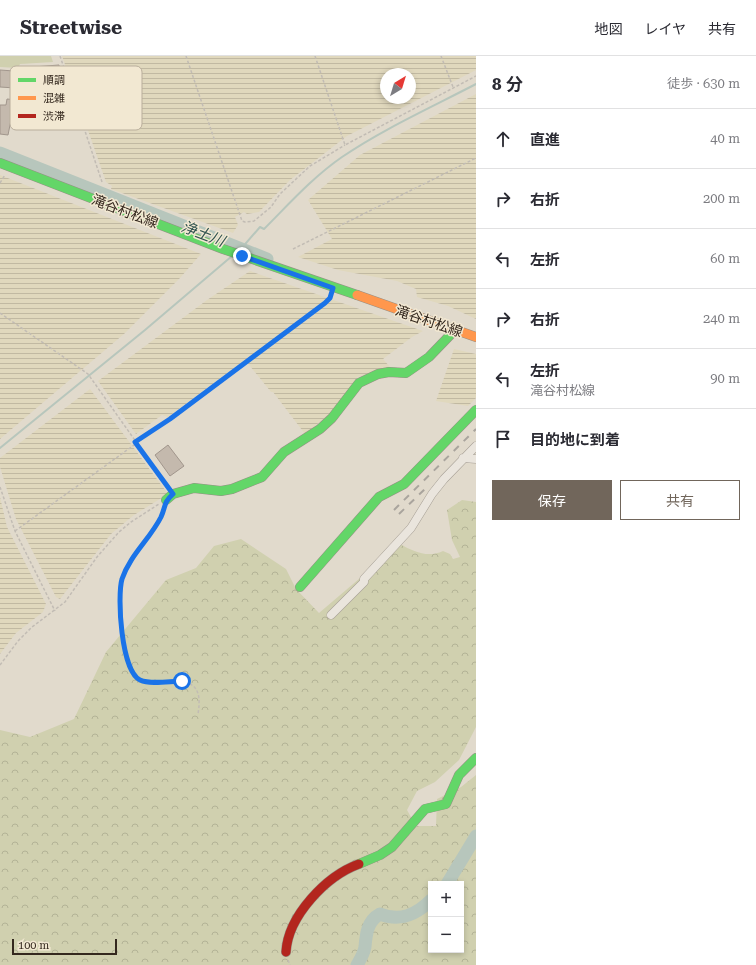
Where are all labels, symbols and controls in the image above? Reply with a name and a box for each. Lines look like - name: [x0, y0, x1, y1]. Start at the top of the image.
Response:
- text: Streetwise: [20, 16, 122, 39]
- text: 地図: [594, 21, 622, 37]
- text: レイヤ: [644, 21, 686, 37]
- text: 共有: [708, 21, 736, 37]
- legend: [10, 66, 142, 130]
- north arrow: [380, 68, 416, 104]
- text: 順調: [43, 74, 65, 87]
- text: 8 分: [492, 74, 523, 94]
- text: 徒歩 · 630 m: [667, 76, 740, 91]
- text: 混雑: [43, 92, 65, 105]
- text: 渋滞: [43, 110, 65, 123]
- icon: ahead: [492, 128, 514, 150]
- text: 直進: [530, 131, 560, 149]
- text: 40 m: [710, 131, 740, 146]
- icon: right: [492, 188, 514, 210]
- street label: 滝谷村松線: [89, 191, 161, 231]
- text: 右折: [530, 191, 560, 209]
- text: 200 m: [703, 191, 740, 206]
- water label: 浄土川: [179, 218, 229, 251]
- route end: [233, 247, 251, 265]
- icon: left: [492, 248, 514, 270]
- text: 左折: [530, 251, 560, 269]
- text: 60 m: [710, 251, 740, 266]
- street label: 滝谷村松線: [393, 302, 465, 340]
- icon: right: [492, 308, 514, 330]
- text: 右折: [530, 311, 560, 329]
- text: 240 m: [703, 311, 740, 326]
- text: 左折: [530, 362, 560, 380]
- icon: left: [492, 368, 514, 390]
- text: 90 m: [710, 371, 740, 386]
- text: 滝谷村松線: [530, 383, 595, 398]
- icon: arrive: [492, 428, 514, 450]
- text: 目的地に到着: [530, 431, 620, 449]
- button: 保存: [492, 480, 612, 520]
- button: 共有: [620, 480, 740, 520]
- route start: [173, 672, 191, 690]
- map controls: [428, 881, 464, 953]
- button: +: [428, 881, 464, 917]
- button: −: [428, 917, 464, 953]
- scale bar: [12, 937, 117, 956]
- text: 100 m: [18, 939, 49, 952]

